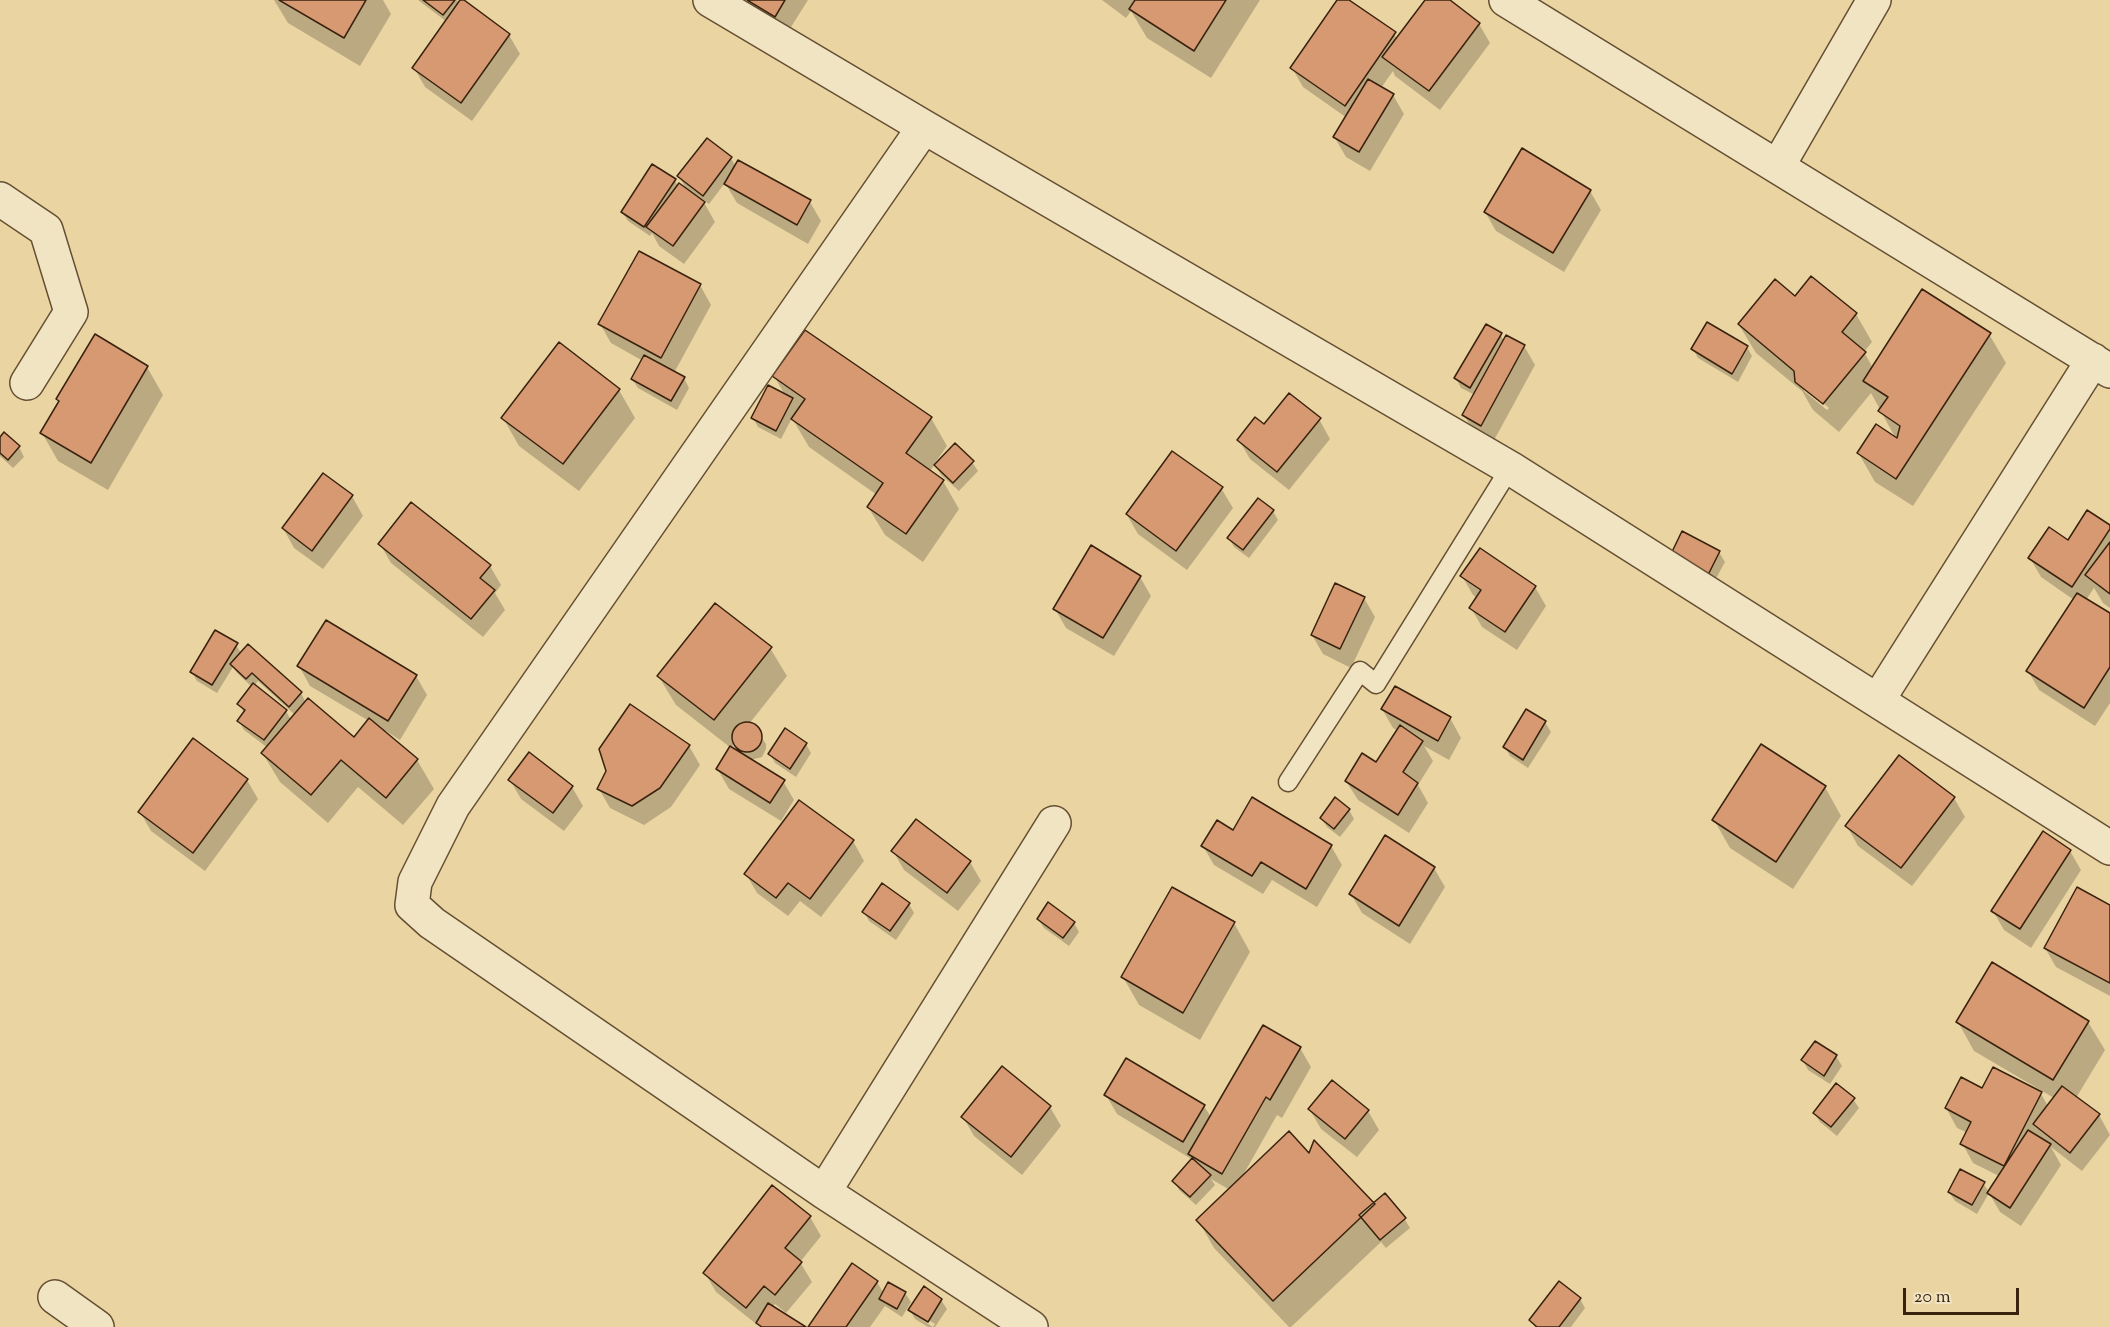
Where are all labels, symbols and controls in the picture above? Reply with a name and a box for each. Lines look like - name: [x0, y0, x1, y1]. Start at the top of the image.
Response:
- scale bar: [1906, 1276, 2022, 1314]
- text: 20 m: [1914, 1285, 1951, 1311]

